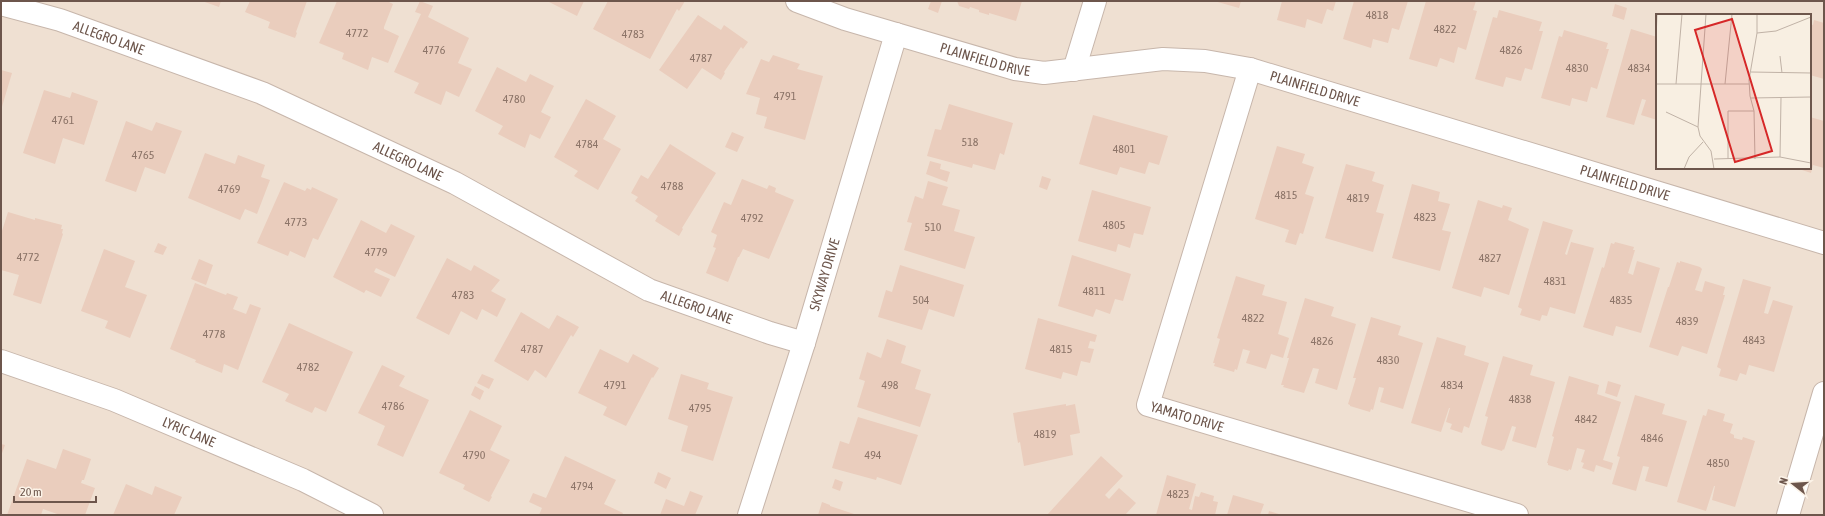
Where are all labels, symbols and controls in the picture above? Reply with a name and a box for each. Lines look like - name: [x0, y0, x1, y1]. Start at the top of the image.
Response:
- house number: 4818: [1366, 8, 1389, 22]
- inset map: [1656, 14, 1811, 169]
- street label: ALLEGRO LANE: [71, 17, 147, 58]
- house number: 4822: [1434, 22, 1456, 36]
- house number: 4772: [346, 26, 368, 40]
- house number: 4783: [622, 27, 644, 41]
- street label: PLAINFIELD DRIVE: [938, 39, 1031, 79]
- house number: 4776: [423, 43, 446, 57]
- house number: 4826: [1500, 43, 1523, 57]
- house number: 4787: [690, 51, 713, 65]
- house number: 4830: [1566, 61, 1589, 75]
- house number: 4834: [1628, 61, 1651, 75]
- street label: PLAINFIELD DRIVE: [1268, 68, 1361, 110]
- house number: 4791: [774, 89, 797, 103]
- house number: 4780: [503, 92, 526, 106]
- house number: 4761: [52, 113, 75, 127]
- house number: 518: [962, 135, 979, 149]
- house number: 4784: [576, 137, 599, 151]
- street label: ALLEGRO LANE: [371, 138, 445, 184]
- house number: 4801: [1113, 142, 1136, 156]
- house number: 4765: [132, 148, 154, 162]
- street label: PLAINFIELD DRIVE: [1578, 162, 1672, 204]
- house number: 4788: [661, 179, 684, 193]
- house number: 4769: [218, 182, 241, 196]
- house number: 4815: [1275, 188, 1297, 202]
- house number: 4819: [1347, 191, 1370, 205]
- house number: 4823: [1414, 210, 1436, 224]
- house number: 4792: [741, 211, 763, 225]
- house number: 4773: [285, 215, 307, 229]
- house number: 4805: [1103, 218, 1125, 232]
- house number: 510: [925, 220, 942, 234]
- street label: SKYWAY DRIVE: [806, 237, 843, 313]
- house number: 4779: [365, 245, 388, 259]
- house number: 4772: [17, 250, 39, 264]
- house number: 4827: [1479, 251, 1502, 265]
- house number: 4831: [1544, 274, 1567, 288]
- house number: 4811: [1083, 284, 1106, 298]
- street label: ALLEGRO LANE: [659, 287, 735, 327]
- house number: 4783: [452, 288, 474, 302]
- house number: 504: [913, 293, 930, 307]
- house number: 4835: [1610, 293, 1632, 307]
- house number: 4822: [1242, 311, 1264, 325]
- house number: 4839: [1676, 314, 1699, 328]
- house number: 4778: [203, 327, 226, 341]
- house number: 4843: [1743, 333, 1765, 347]
- house number: 4826: [1311, 334, 1334, 348]
- house number: 4787: [521, 342, 544, 356]
- house number: 4815: [1050, 342, 1072, 356]
- house number: 4830: [1377, 353, 1400, 367]
- house number: 4782: [297, 360, 319, 374]
- house number: 4791: [604, 378, 627, 392]
- house number: 498: [882, 378, 899, 392]
- house number: 4834: [1441, 378, 1464, 392]
- house number: 4838: [1509, 392, 1532, 406]
- street label: YAMATO DRIVE: [1149, 398, 1226, 435]
- house number: 4786: [382, 399, 405, 413]
- house number: 4795: [689, 401, 711, 415]
- house number: 4842: [1575, 412, 1597, 426]
- street label: LYRIC LANE: [160, 413, 218, 450]
- house number: 4819: [1034, 427, 1057, 441]
- house number: 4846: [1641, 431, 1664, 445]
- house number: 4790: [463, 448, 486, 462]
- house number: 494: [865, 448, 882, 462]
- house number: 4850: [1707, 456, 1730, 470]
- north arrow: [1773, 464, 1813, 504]
- text: N: [1777, 476, 1790, 486]
- scale bar: [14, 478, 96, 504]
- house number: 4794: [571, 479, 594, 493]
- text: 20 m: [20, 485, 42, 499]
- house number: 4823: [1167, 487, 1189, 501]

